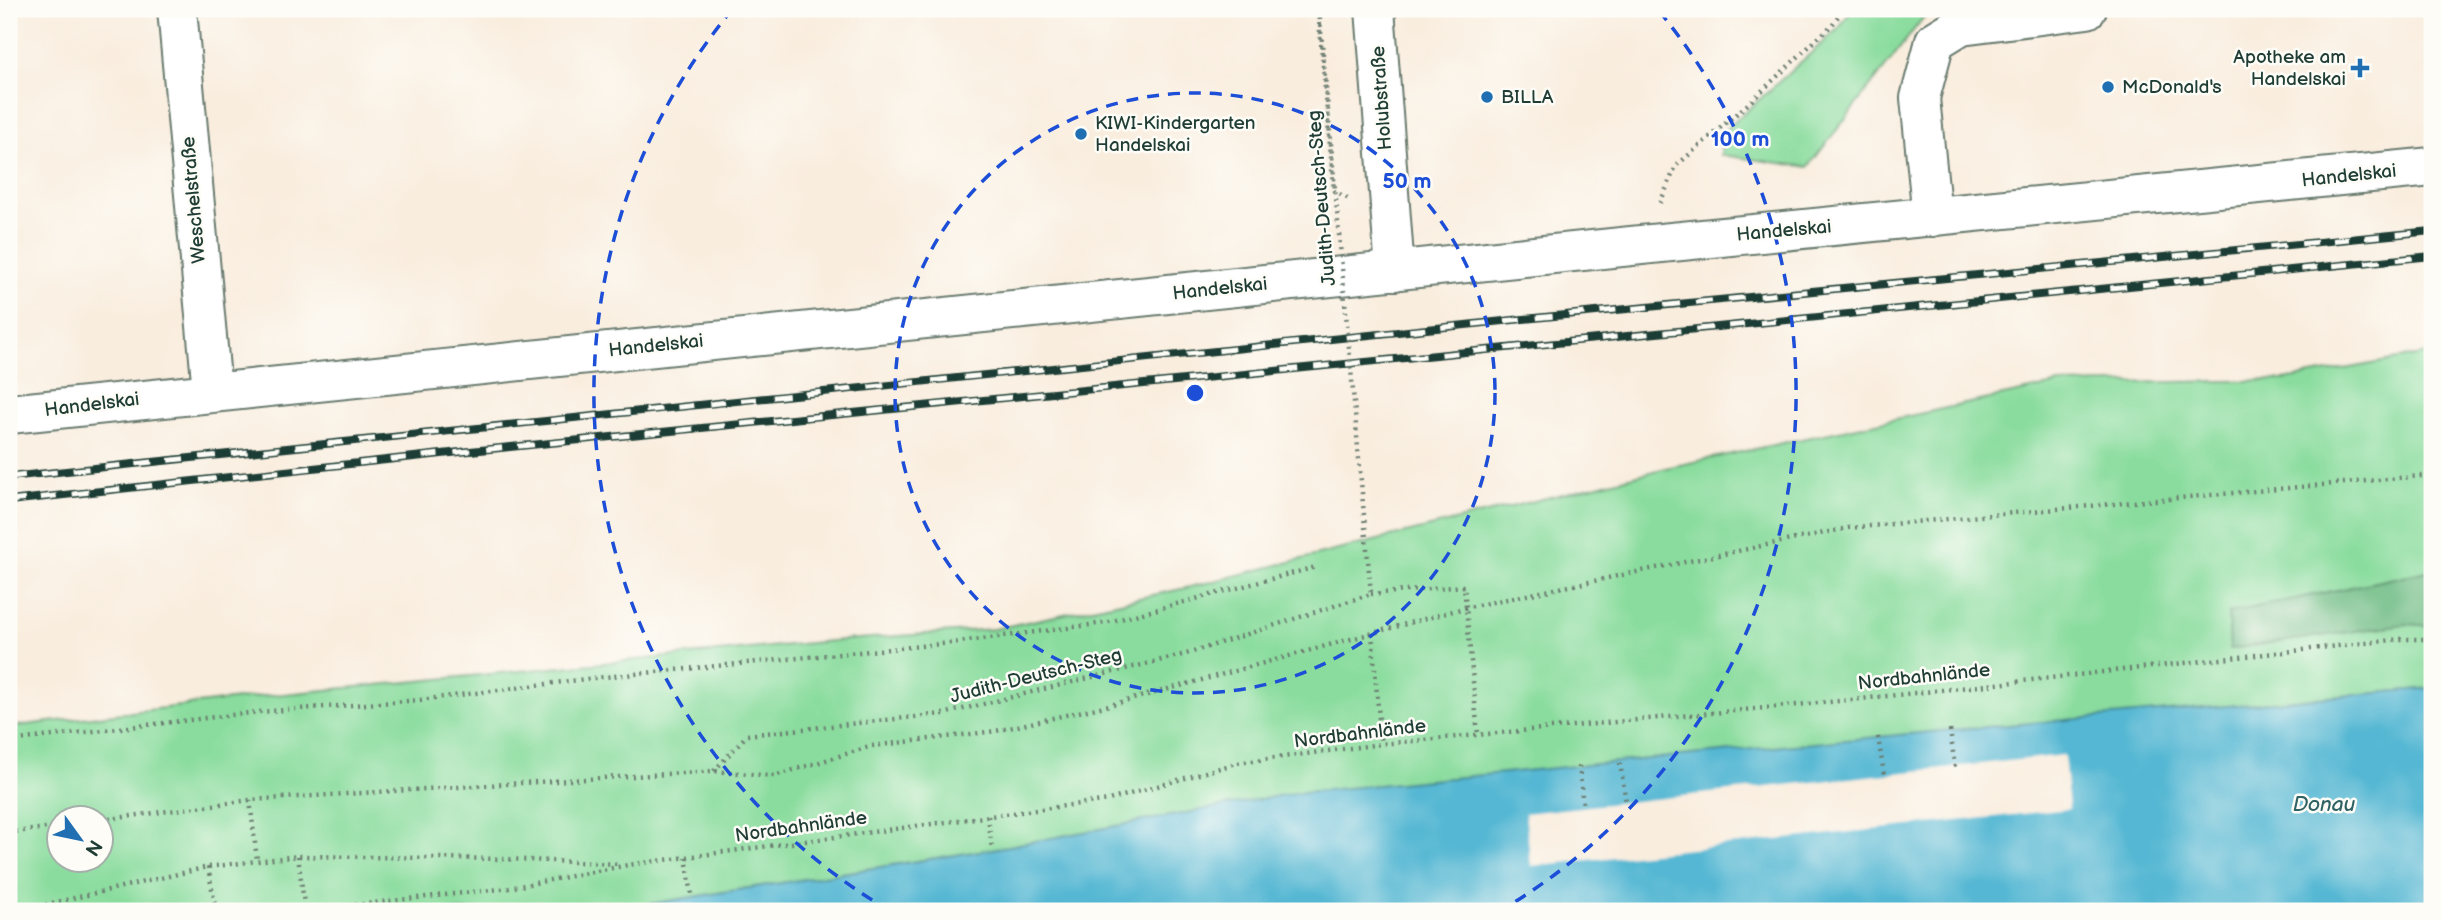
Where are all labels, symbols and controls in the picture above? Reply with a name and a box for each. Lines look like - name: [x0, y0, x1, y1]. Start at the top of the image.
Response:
- street label: Holubstraße: [1367, 45, 1397, 151]
- place label: Apotheke am Handelskai: [2233, 46, 2346, 91]
- marker: Apotheke am Handelskai: [2352, 60, 2368, 76]
- place label: McDonald's: [2122, 76, 2222, 99]
- marker: McDonald's: [2100, 79, 2116, 95]
- place label: BILLA: [1501, 86, 1554, 109]
- marker: BILLA: [1479, 89, 1495, 105]
- street label: Judith-Deutsch-Steg: [1303, 109, 1341, 287]
- place label: KIWI-Kindergarten Handelskai: [1095, 112, 1255, 157]
- marker: KIWI-Kindergarten Handelskai: [1073, 126, 1089, 142]
- text: 100 m: [1711, 127, 1769, 152]
- street label: Weschelstraße: [177, 136, 211, 264]
- street label: Handelskai: [2300, 160, 2398, 192]
- text: 50 m: [1383, 169, 1431, 194]
- street label: Handelskai: [1736, 215, 1832, 247]
- street label: Handelskai: [1171, 273, 1269, 305]
- street label: Handelskai: [607, 330, 705, 362]
- centre of rings: [1183, 381, 1207, 405]
- street label: Handelskai: [43, 388, 141, 422]
- street label: Judith-Deutsch-Steg: [948, 644, 1124, 708]
- street label: Nordbahnlände: [1857, 659, 1991, 695]
- street label: Nordbahnlände: [1293, 714, 1427, 754]
- water label: Donau: [2293, 792, 2356, 817]
- north arrow: [46, 804, 116, 874]
- street label: Nordbahnlände: [734, 806, 868, 848]
- text: N: [79, 835, 107, 860]

